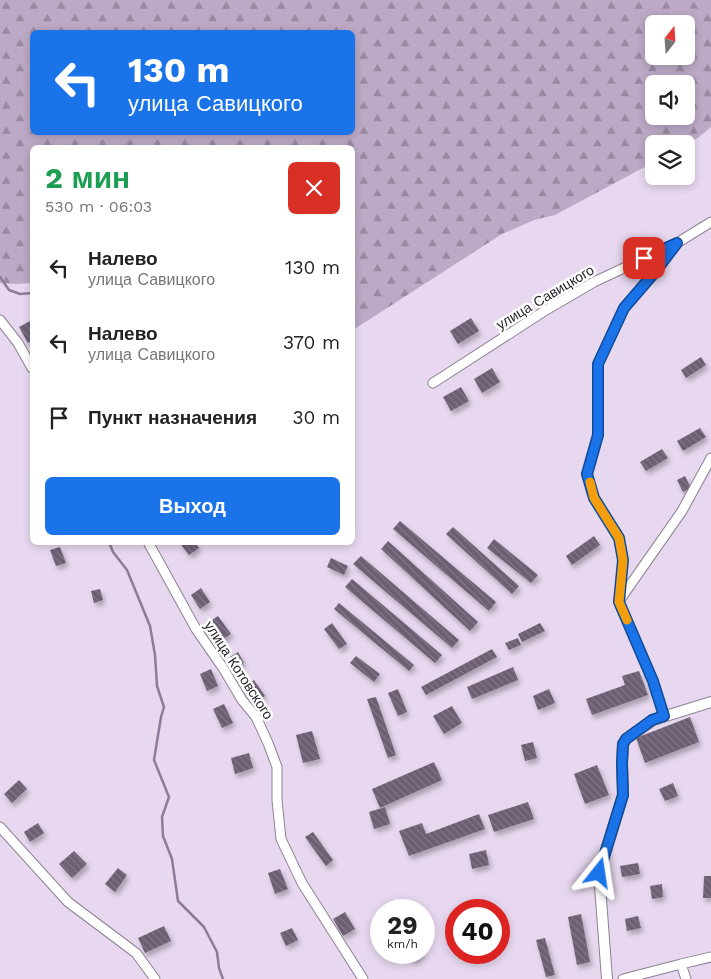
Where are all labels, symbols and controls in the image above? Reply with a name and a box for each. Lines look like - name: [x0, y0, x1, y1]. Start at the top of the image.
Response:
- north arrow: [645, 15, 695, 65]
- map controls: [645, 15, 695, 185]
- text: 130 m: [128, 49, 229, 91]
- icon: left: [45, 50, 110, 115]
- button: sound: [645, 75, 695, 125]
- text: улица Савицкого: [128, 91, 303, 116]
- button: layers: [645, 135, 695, 185]
- text: 2 мин: [45, 160, 130, 195]
- button: close: [288, 162, 340, 214]
- text: 530 m · 06:03: [45, 197, 152, 216]
- pin: [623, 237, 665, 279]
- icon: arrive: [630, 244, 658, 272]
- text: Налево: [88, 247, 158, 270]
- icon: left: [45, 254, 73, 282]
- text: 130 m: [285, 256, 340, 279]
- street label: улица Савицкого: [493, 261, 597, 333]
- text: улица Савицкого: [88, 270, 215, 289]
- text: Налево: [88, 322, 158, 345]
- icon: left: [45, 329, 73, 357]
- text: 370 m: [283, 331, 340, 354]
- text: улица Савицкого: [88, 345, 215, 364]
- icon: arrive: [45, 404, 73, 432]
- text: Пункт назначения: [88, 406, 257, 429]
- text: 30 m: [293, 406, 340, 429]
- button: Выход: [45, 477, 340, 535]
- street label: улица Котовского: [201, 618, 277, 722]
- position arrow: [572, 846, 624, 898]
- speed limit sign: 40: [445, 899, 510, 964]
- text: 29: [387, 911, 418, 940]
- text: km/h: [387, 937, 418, 951]

